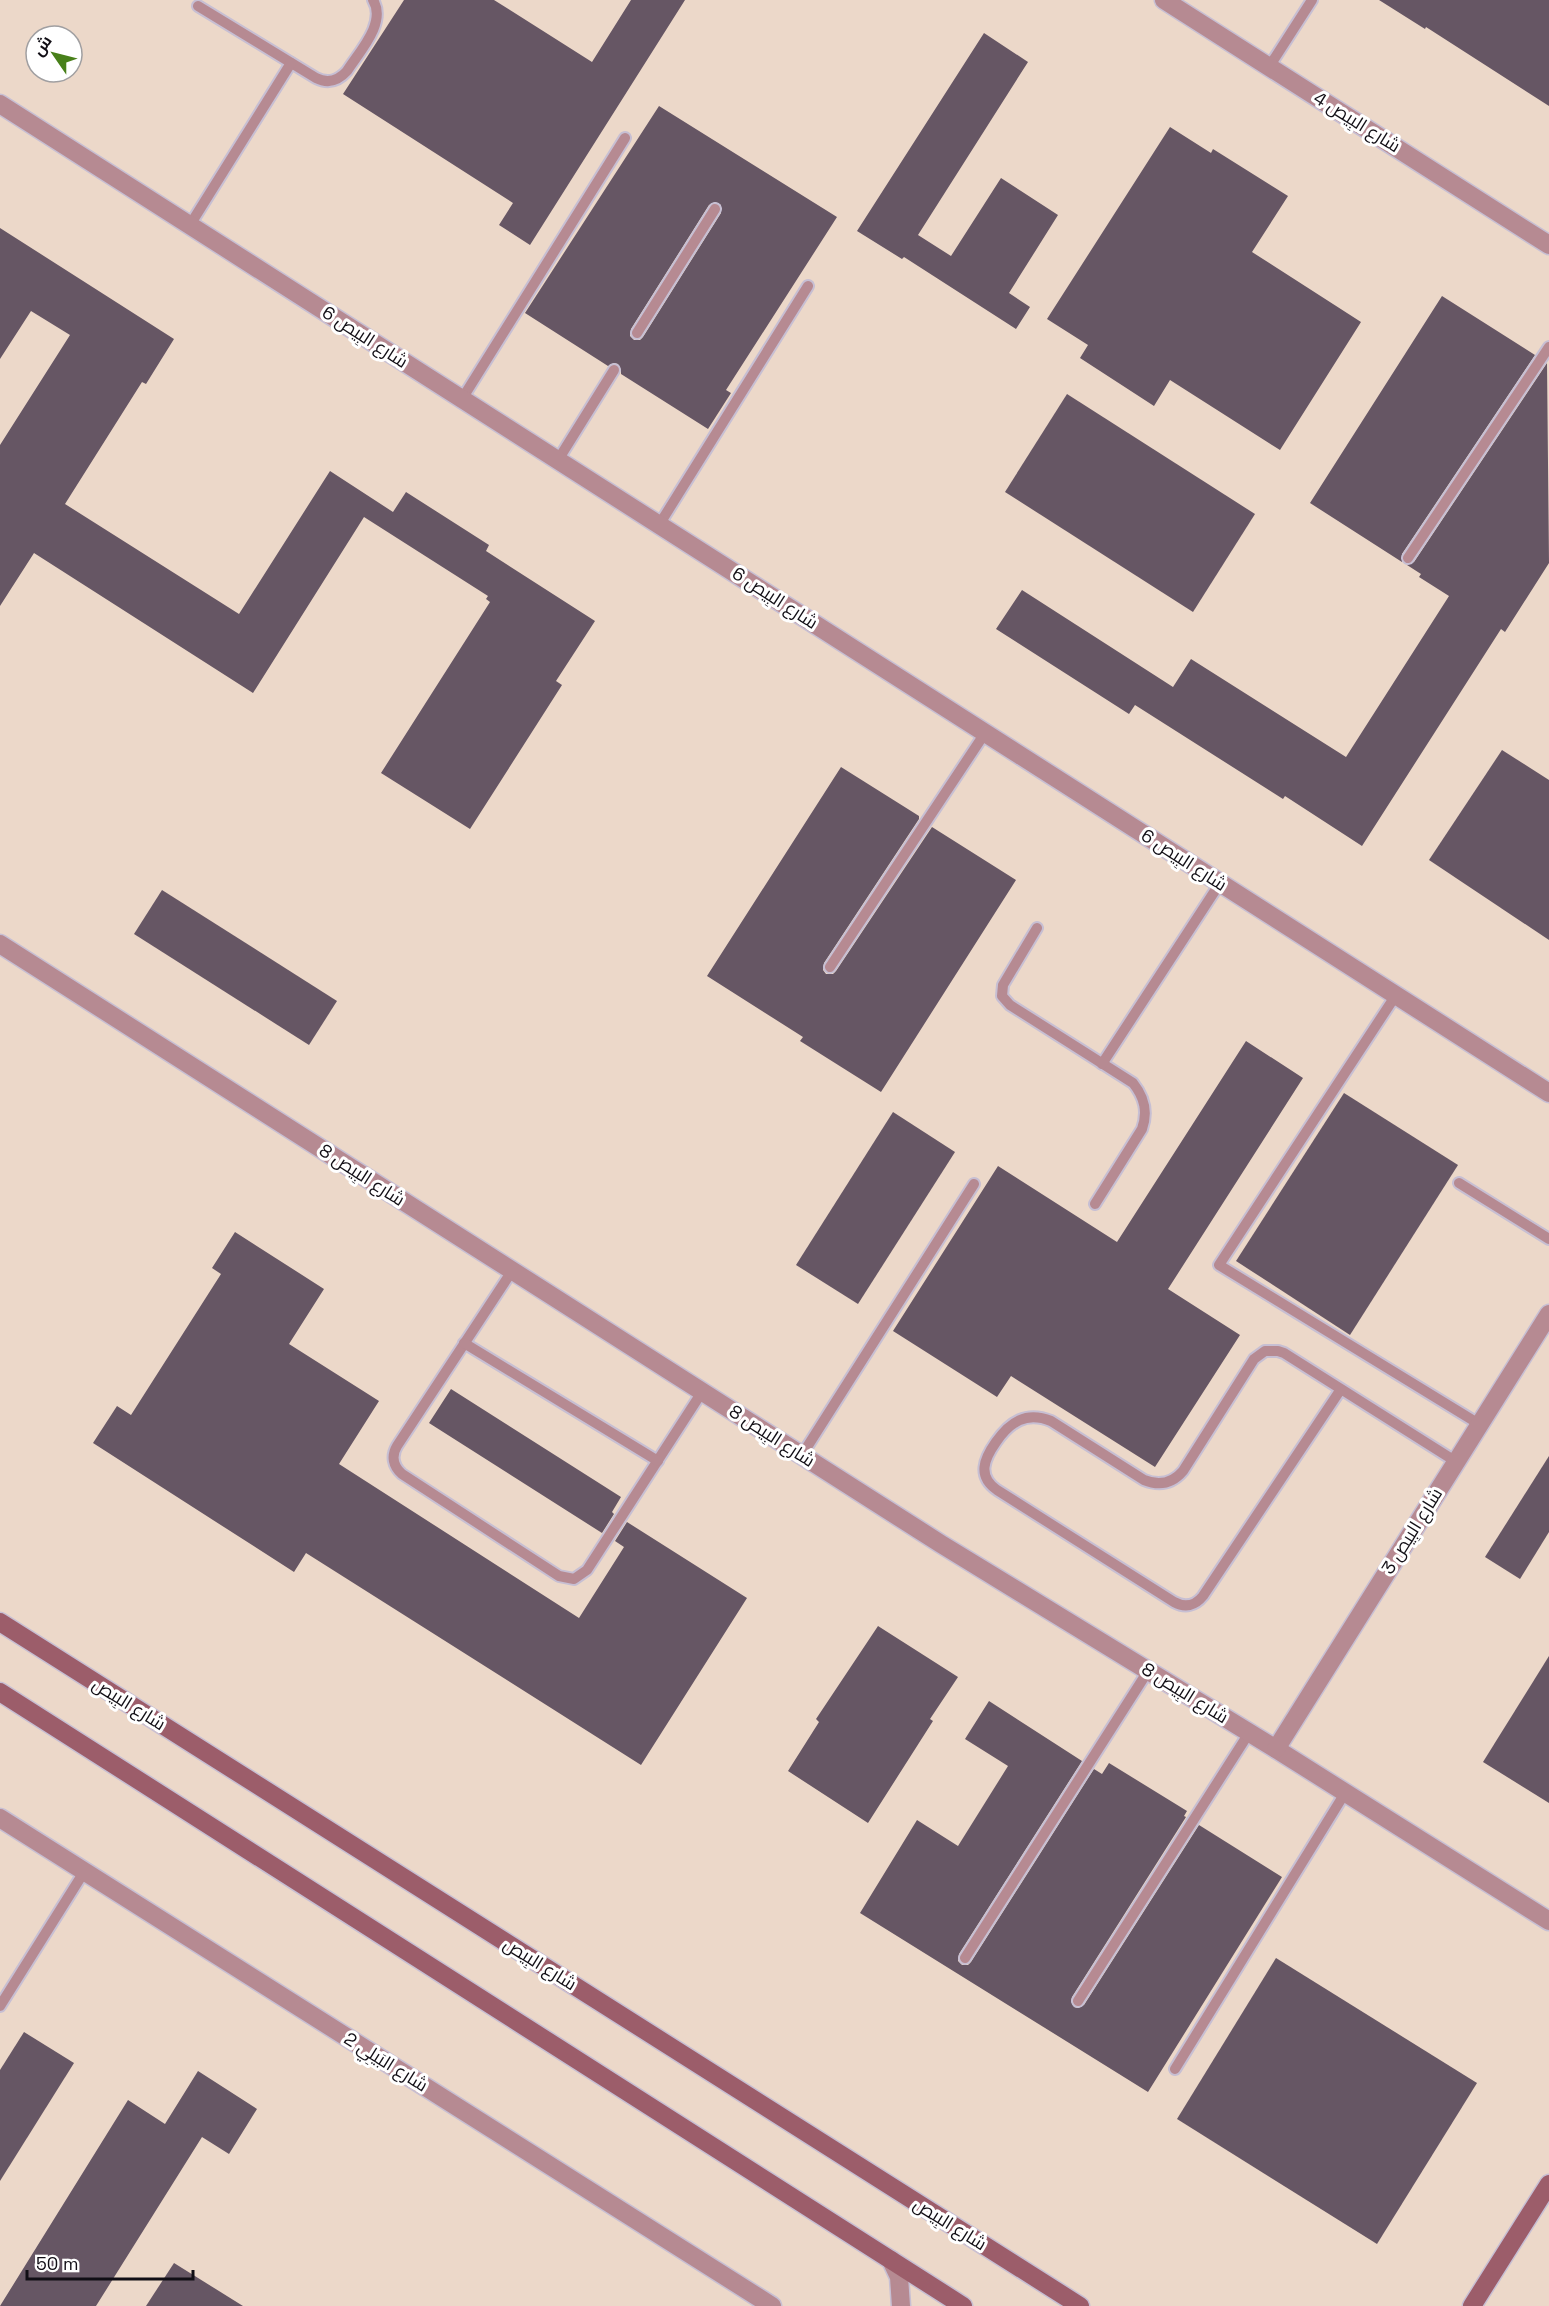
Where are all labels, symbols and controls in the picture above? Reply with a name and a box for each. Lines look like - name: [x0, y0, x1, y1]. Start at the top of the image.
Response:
- north arrow: [24, 24, 84, 84]
- text: ش: [28, 31, 57, 60]
- street label: شارع البِيص 4: [1309, 86, 1405, 158]
- street label: شارع البِيص 6: [318, 300, 412, 374]
- street label: شارع البِيص 6: [728, 561, 822, 635]
- street label: شارع البِيص 6: [1137, 823, 1231, 897]
- street label: شارع البِيص 8: [314, 1138, 410, 1212]
- street label: شارع البِيص 8: [724, 1399, 820, 1473]
- street label: شارع البِيص 3: [1376, 1483, 1448, 1579]
- street label: شارع البِيص 8: [1137, 1657, 1233, 1729]
- street label: شارع البِيص: [88, 1672, 170, 1736]
- street label: شارع البِيص: [499, 1932, 581, 1996]
- street label: شارع البَيلِي 2: [339, 2027, 432, 2099]
- street label: شارع البِيص: [909, 2192, 991, 2256]
- scale bar: [27, 2243, 194, 2281]
- text: 50 m: [36, 2252, 78, 2275]

